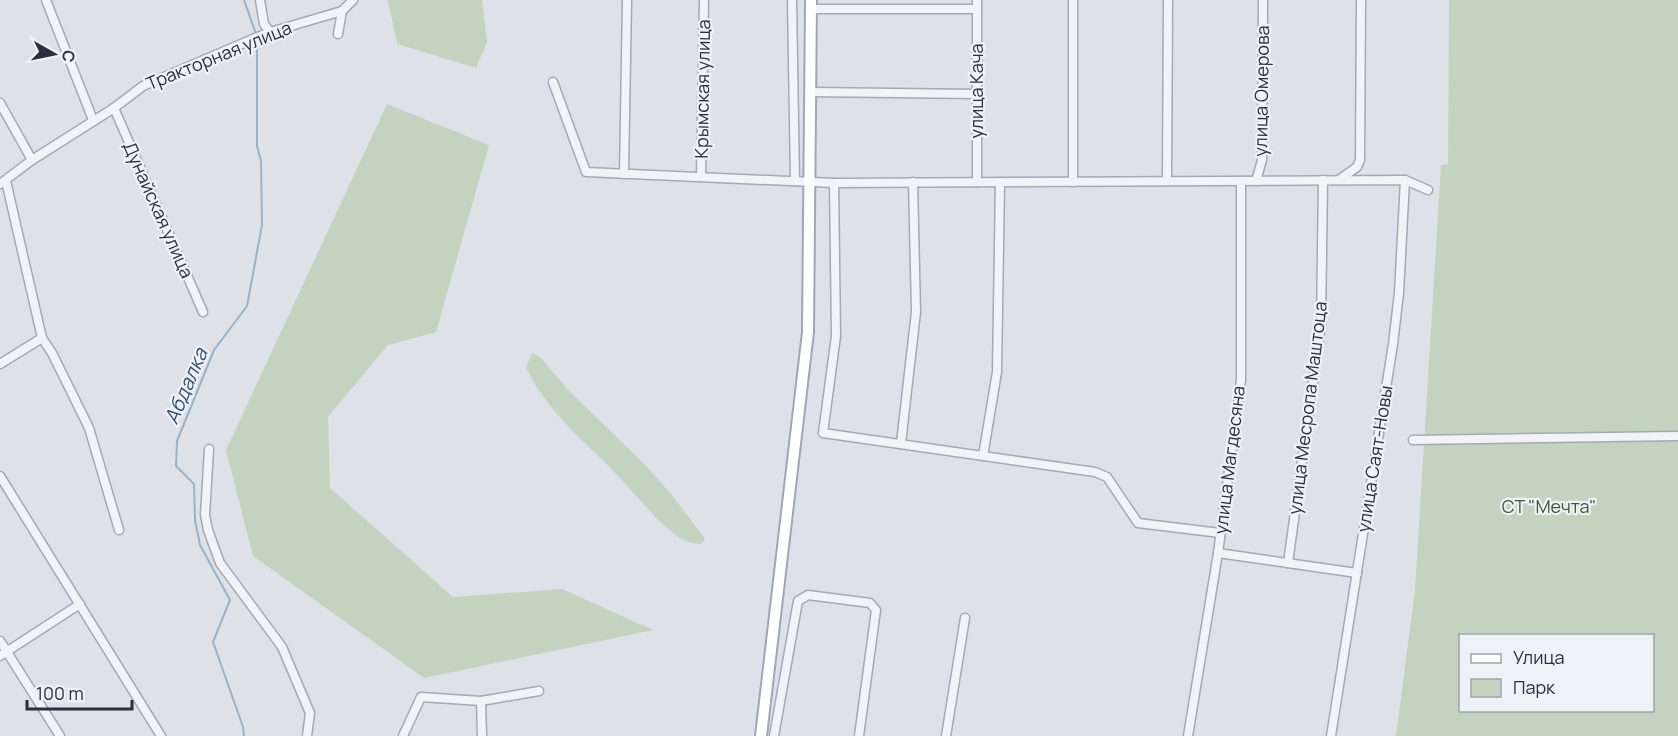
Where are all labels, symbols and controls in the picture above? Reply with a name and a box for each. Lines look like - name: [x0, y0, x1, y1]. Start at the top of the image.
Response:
- street label: Тракторная улица: [142, 15, 295, 95]
- street label: Крымская улица: [689, 19, 715, 159]
- north arrow: [24, 24, 84, 84]
- street label: улица Омерова: [1248, 25, 1274, 157]
- street label: улица Кача: [964, 44, 988, 138]
- text: С: [57, 49, 81, 64]
- street label: Дунайская улица: [118, 138, 200, 282]
- street label: улица Месропа Маштоца: [1282, 300, 1332, 516]
- water label: Абдалка: [157, 343, 214, 428]
- street label: улица Магдесяна: [1208, 384, 1250, 536]
- street label: улица Саят-Новы: [1351, 384, 1397, 534]
- park label: СТ "Мечта": [1502, 494, 1596, 518]
- legend: [1459, 634, 1654, 712]
- text: Улица: [1513, 645, 1565, 669]
- scale bar: [27, 673, 132, 711]
- text: Парк: [1513, 675, 1556, 699]
- text: 100 m: [36, 681, 84, 705]

